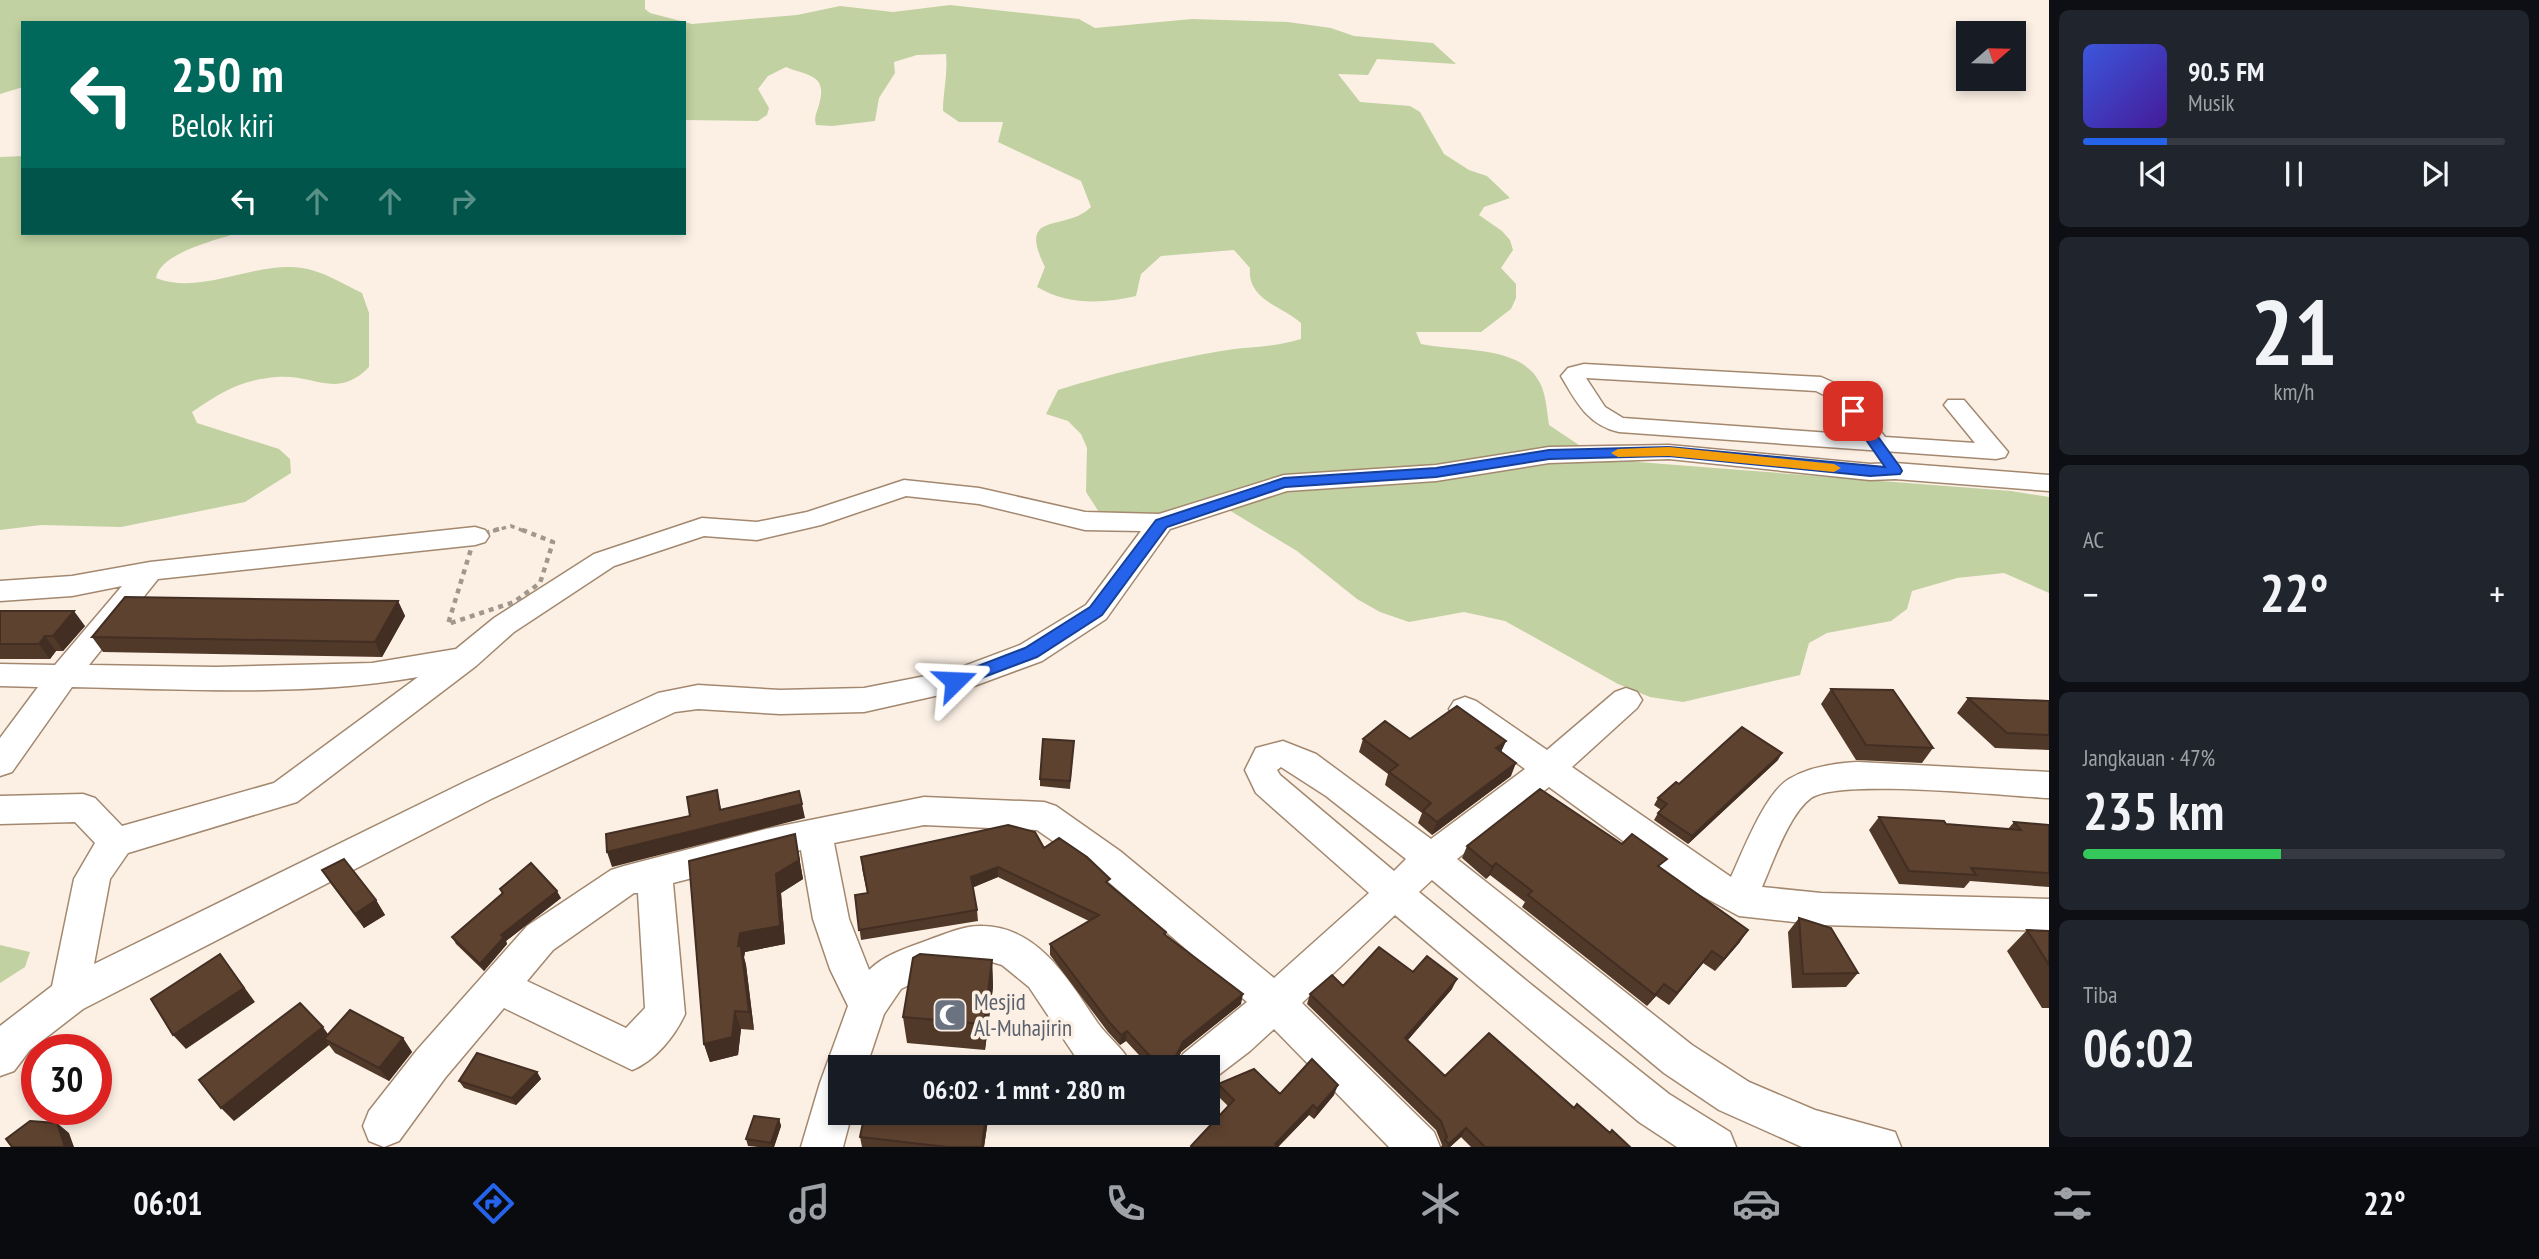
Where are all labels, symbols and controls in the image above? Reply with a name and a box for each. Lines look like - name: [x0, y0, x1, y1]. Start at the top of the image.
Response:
- north arrow: [1956, 21, 2026, 91]
- map controls: [1956, 21, 2026, 91]
- text: 250 m: [171, 42, 284, 106]
- icon: left: [56, 49, 147, 140]
- text: 90.5 FM: [2188, 55, 2264, 88]
- text: Musik: [2188, 88, 2234, 117]
- text: Belok kiri: [171, 104, 274, 146]
- icon: previous: [2134, 155, 2172, 193]
- icon: pause: [2275, 155, 2313, 193]
- icon: next: [2416, 155, 2454, 193]
- icon: left: [225, 182, 263, 220]
- icon: ahead: [298, 182, 336, 220]
- icon: ahead: [371, 182, 409, 220]
- icon: right: [444, 182, 482, 220]
- text: 21: [2251, 272, 2338, 390]
- text: km/h: [2274, 377, 2314, 406]
- pin: [1823, 381, 1883, 441]
- icon: arrive: [1834, 392, 1872, 430]
- text: AC: [2083, 525, 2104, 554]
- text: 22°: [2260, 559, 2328, 626]
- text: −: [2083, 569, 2099, 618]
- text: +: [2489, 569, 2505, 618]
- position arrow: [918, 644, 992, 718]
- text: Jangkauan · 47%: [2083, 743, 2215, 772]
- text: 235 km: [2083, 777, 2224, 844]
- text: Tiba: [2083, 980, 2117, 1009]
- place label: Mesjid Al-Muhajirin: [974, 987, 1072, 1042]
- mosque icon: Mesjid Al-Muhajirin: [931, 996, 969, 1034]
- text: 06:02: [2083, 1014, 2195, 1081]
- speed limit sign: 30: [21, 1034, 112, 1125]
- text: 06:02 · 1 mnt · 280 m: [923, 1073, 1125, 1106]
- icon: directions: [469, 1179, 518, 1228]
- icon: music: [785, 1179, 834, 1228]
- icon: phone: [1101, 1179, 1150, 1228]
- icon: climate: [1416, 1179, 1465, 1228]
- icon: car: [1732, 1179, 1781, 1228]
- icon: filters: [2048, 1179, 2097, 1228]
- text: 06:01: [133, 1182, 203, 1224]
- text: 22°: [2363, 1182, 2406, 1224]

